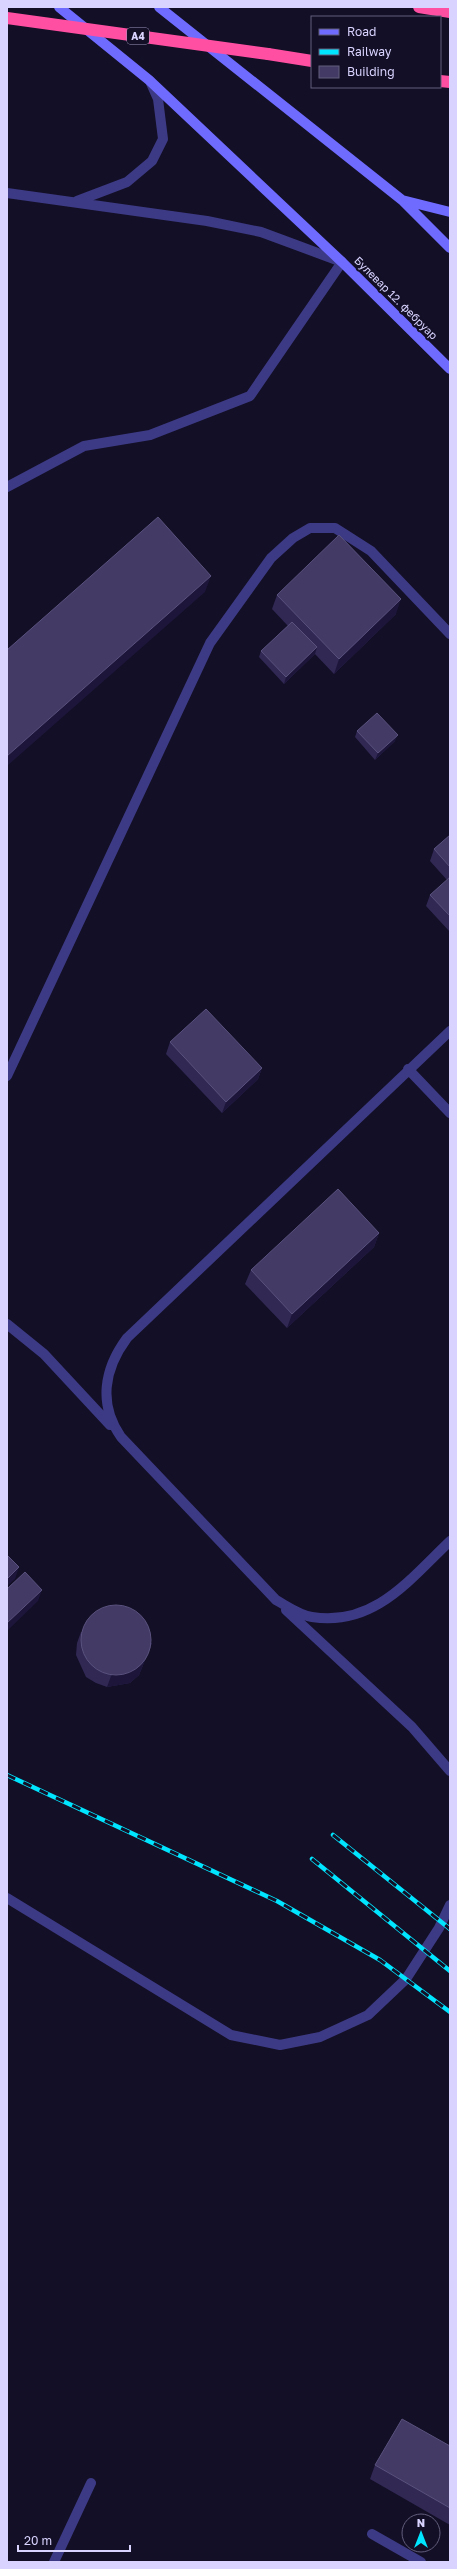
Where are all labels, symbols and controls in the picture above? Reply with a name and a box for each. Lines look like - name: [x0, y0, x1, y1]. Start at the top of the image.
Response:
- legend: [311, 16, 441, 88]
- text: Road: [347, 24, 376, 39]
- road number: A4: [127, 28, 149, 44]
- text: Railway: [347, 44, 392, 59]
- text: Building: [347, 64, 395, 79]
- street label: Булевар 12. фебруар: [352, 253, 441, 342]
- north arrow: [401, 2513, 441, 2553]
- text: N: [417, 2516, 425, 2529]
- scale bar: [18, 2527, 130, 2553]
- text: 20 m: [24, 2533, 52, 2548]

